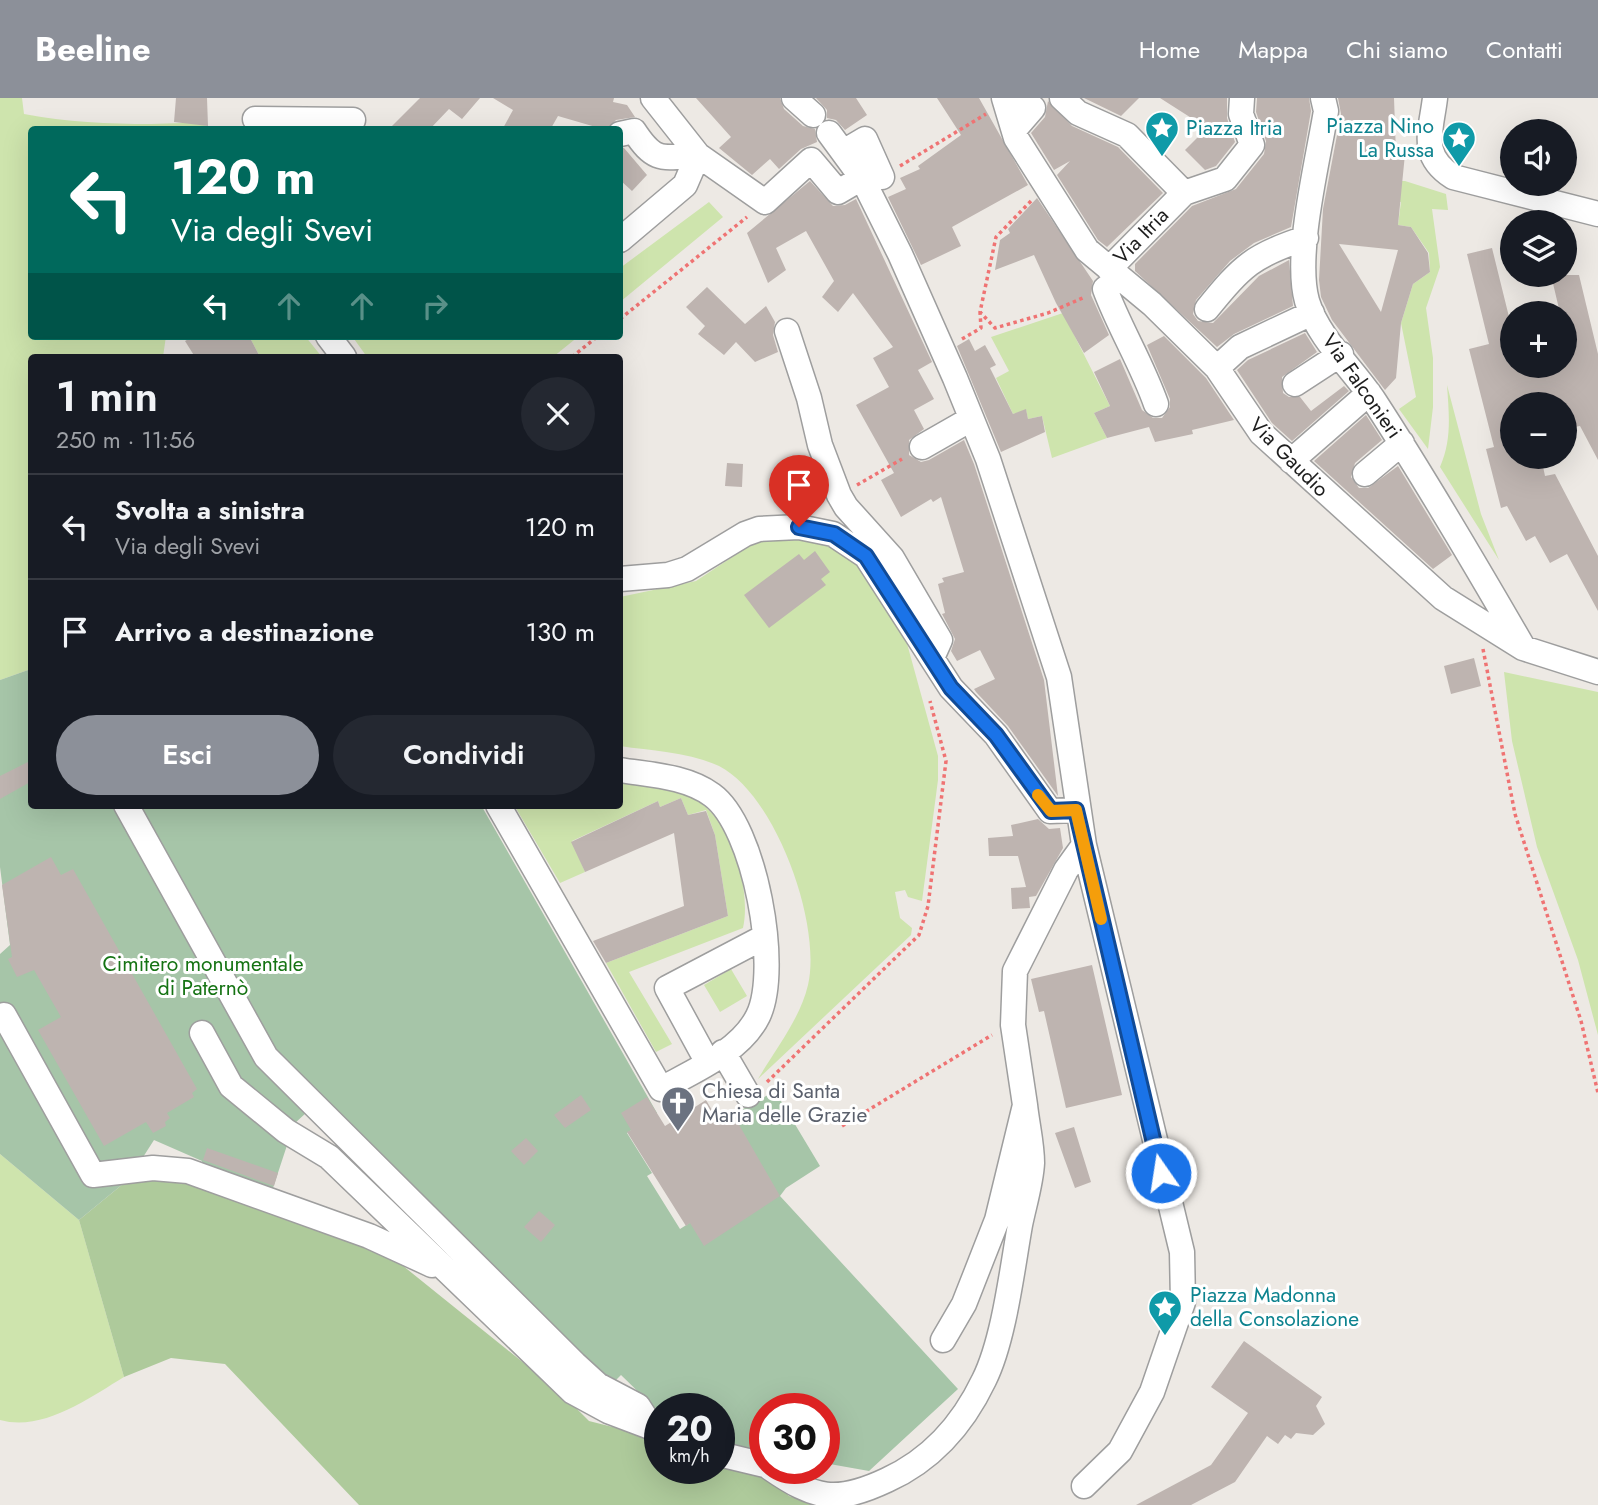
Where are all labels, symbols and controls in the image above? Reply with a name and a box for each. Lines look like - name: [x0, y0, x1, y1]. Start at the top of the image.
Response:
- text: Beeline: [35, 26, 151, 73]
- text: Home: [1139, 32, 1200, 67]
- text: Mappa: [1238, 32, 1308, 67]
- text: Chi siamo: [1346, 32, 1448, 67]
- text: Contatti: [1486, 32, 1563, 67]
- place icon: Piazza Itria: [1143, 109, 1181, 158]
- place label: Piazza Nino La Russa: [1326, 111, 1434, 165]
- place label: Piazza Itria: [1186, 113, 1282, 143]
- place icon: Piazza Nino La Russa: [1440, 119, 1478, 168]
- map controls: [1500, 119, 1577, 469]
- button: sound: [1500, 119, 1577, 196]
- text: 120 m: [171, 142, 315, 212]
- icon: left: [56, 154, 147, 245]
- street label: Via Itria: [1106, 201, 1176, 271]
- text: Via degli Svevi: [171, 207, 373, 253]
- button: layers: [1500, 210, 1577, 287]
- icon: left: [197, 287, 235, 325]
- icon: ahead: [270, 287, 308, 325]
- icon: ahead: [343, 287, 381, 325]
- icon: right: [416, 287, 454, 325]
- button: +: [1500, 301, 1577, 378]
- street label: Via Falconieri: [1315, 327, 1409, 445]
- text: 1 min: [56, 366, 158, 427]
- button: close: [521, 377, 595, 451]
- button: −: [1500, 392, 1577, 469]
- street label: Via Gaudio: [1242, 410, 1336, 504]
- text: 250 m · 11:56: [56, 423, 195, 457]
- pin: [769, 455, 829, 527]
- icon: arrive: [780, 466, 818, 504]
- text: Svolta a sinistra: [115, 491, 305, 529]
- icon: left: [56, 508, 94, 546]
- text: 120 m: [525, 508, 595, 546]
- text: Via degli Svevi: [115, 529, 260, 563]
- icon: arrive: [56, 613, 94, 651]
- text: Arrivo a destinazione: [115, 613, 374, 651]
- text: 130 m: [525, 613, 595, 651]
- button: Esci: [56, 715, 319, 795]
- button: Condividi: [333, 715, 595, 795]
- park label: Cimitero monumentale di Paternò: [102, 949, 304, 1003]
- place label: Chiesa di Santa Maria delle Grazie: [702, 1076, 867, 1130]
- church icon: Chiesa di Santa Maria delle Grazie: [659, 1084, 697, 1133]
- position arrow: [1124, 1136, 1198, 1210]
- place label: Piazza Madonna della Consolazione: [1190, 1280, 1359, 1334]
- place icon: Piazza Madonna della Consolazione: [1146, 1288, 1184, 1337]
- speed limit sign: 30: [749, 1393, 840, 1484]
- text: 20: [666, 1404, 713, 1454]
- text: km/h: [669, 1443, 710, 1469]

